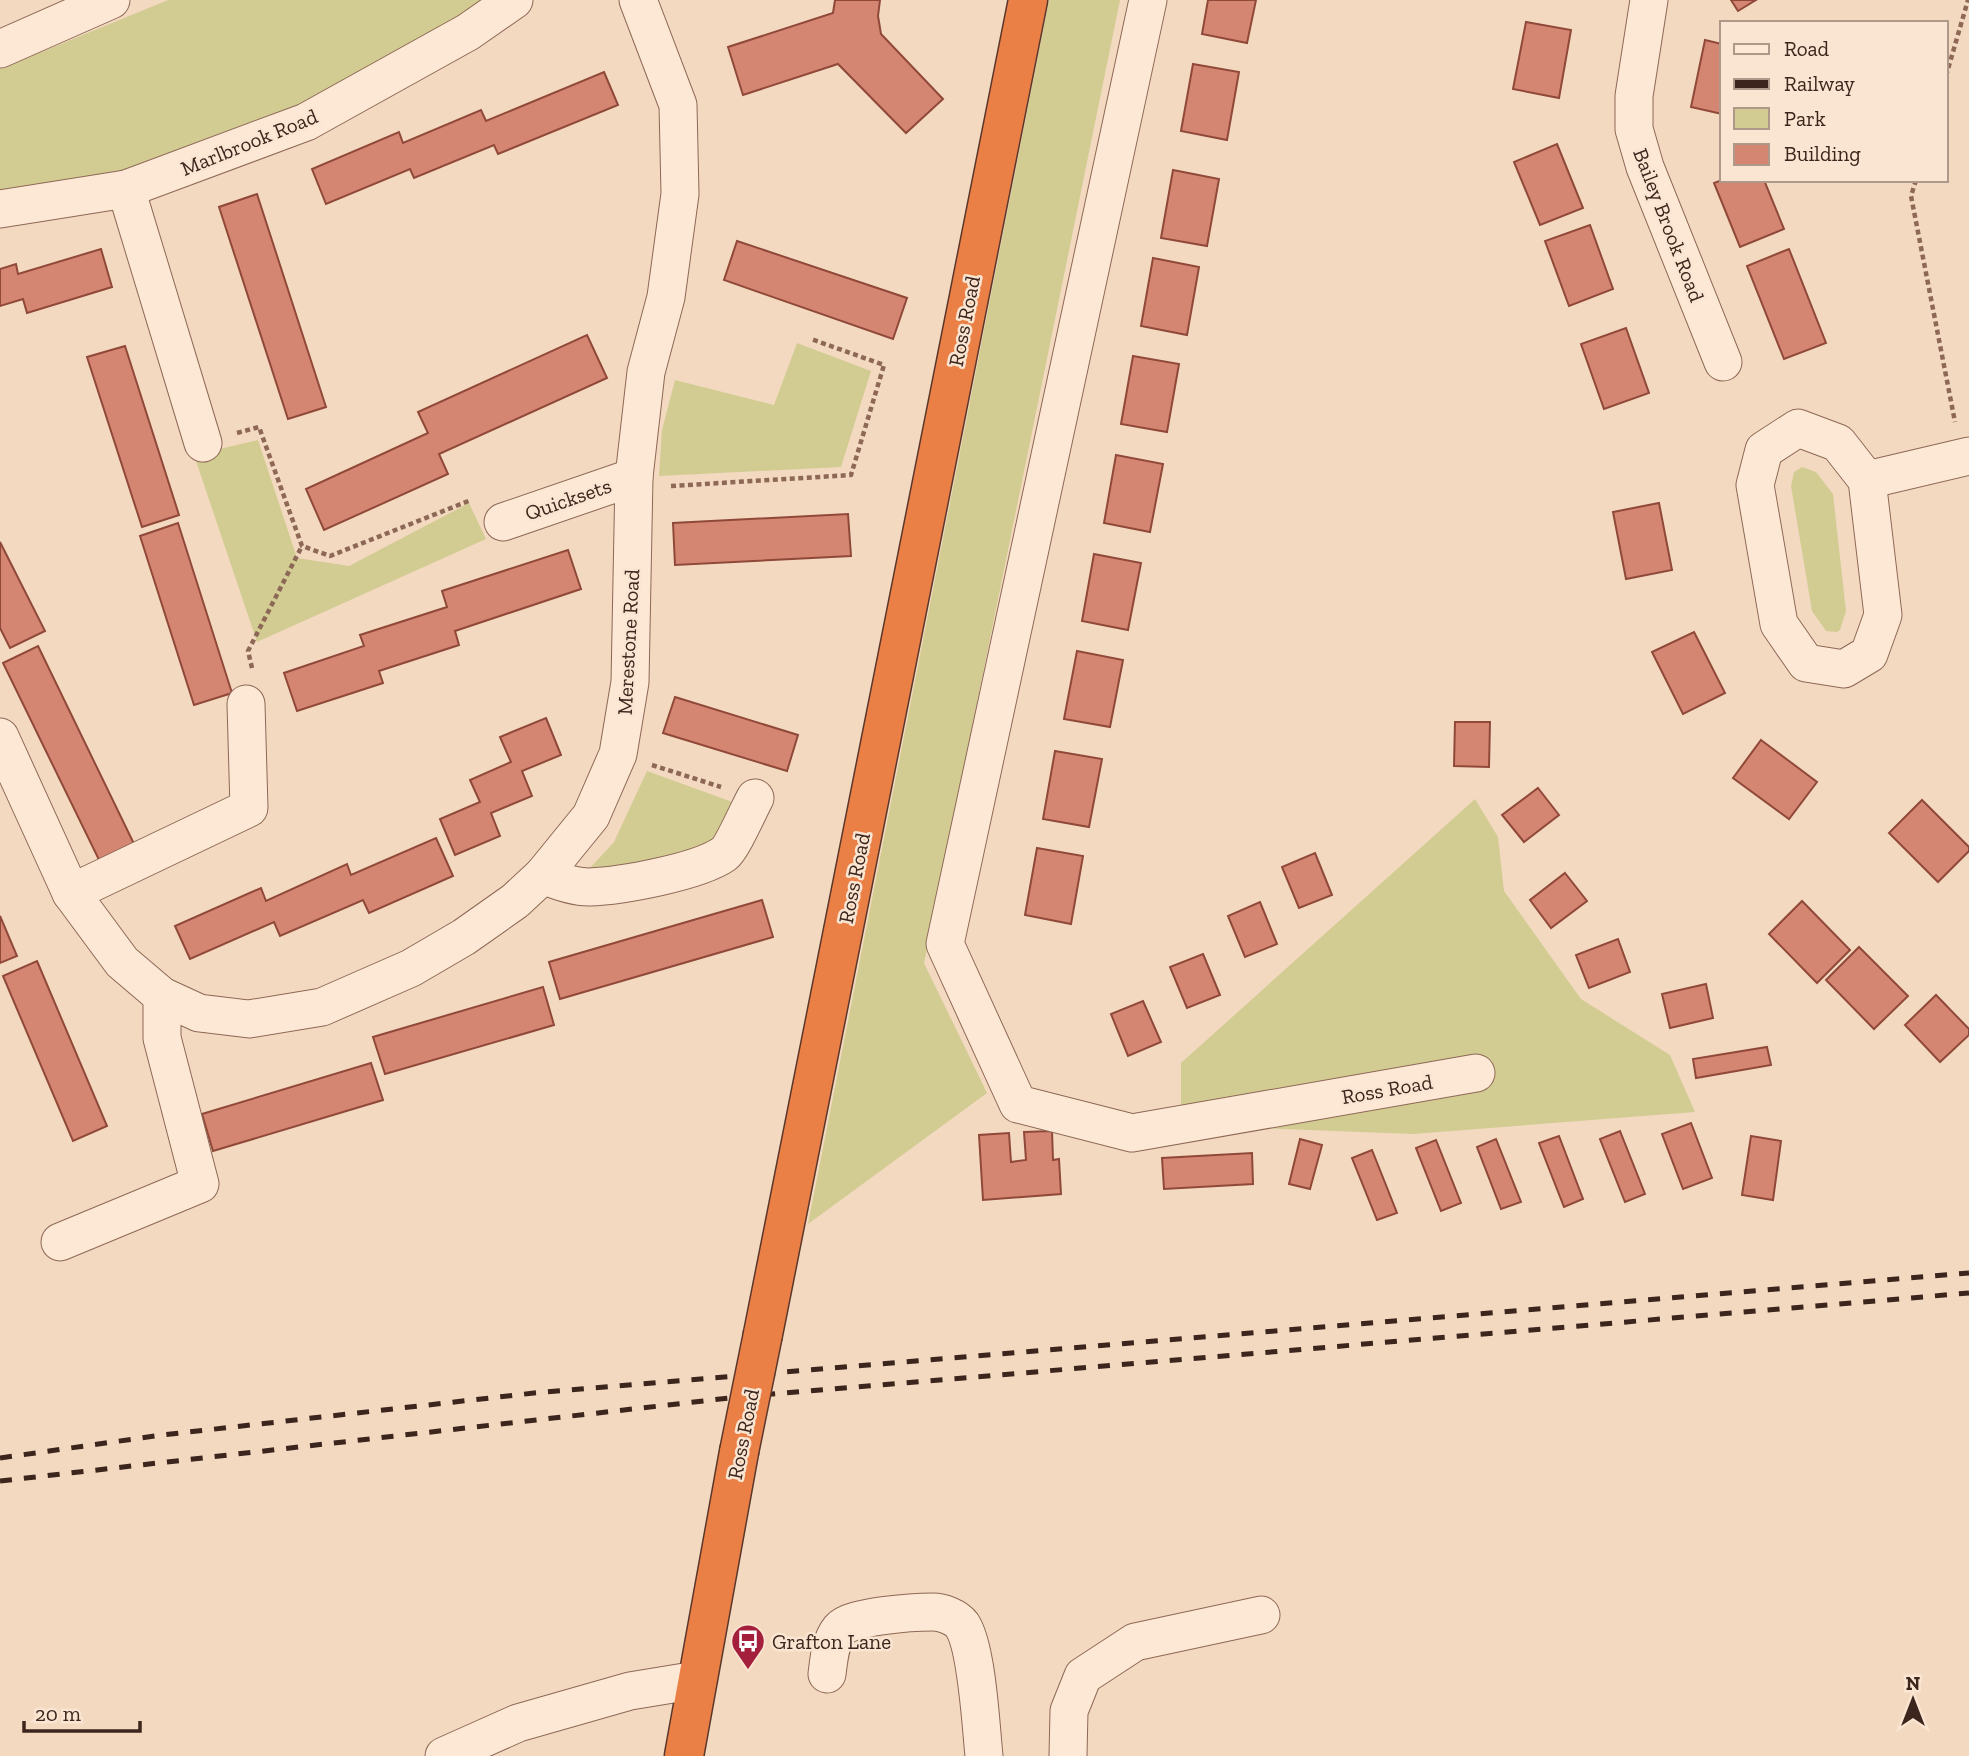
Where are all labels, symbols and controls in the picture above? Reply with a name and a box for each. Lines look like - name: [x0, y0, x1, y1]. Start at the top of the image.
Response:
- legend: [1720, 21, 1948, 182]
- text: Road: [1784, 36, 1830, 61]
- text: Railway: [1784, 71, 1855, 96]
- street label: Marlbrook Road: [177, 103, 321, 181]
- text: Park: [1784, 106, 1826, 131]
- text: Building: [1784, 141, 1861, 166]
- street label: Bailey Brook Road: [1628, 145, 1710, 306]
- street label: Ross Road: [943, 273, 985, 368]
- street label: Quicksets: [521, 473, 615, 525]
- street label: Merestone Road: [612, 568, 644, 716]
- street label: Ross Road: [833, 830, 875, 925]
- street label: Ross Road: [1340, 1069, 1435, 1109]
- street label: Ross Road: [722, 1386, 764, 1481]
- bus stop icon: Grafton Lane: [729, 1622, 767, 1671]
- place label: Grafton Lane: [772, 1629, 891, 1654]
- north arrow: [1878, 1665, 1948, 1735]
- text: N: [1906, 1672, 1920, 1695]
- scale bar: [24, 1690, 140, 1734]
- text: 20 m: [35, 1701, 81, 1726]

